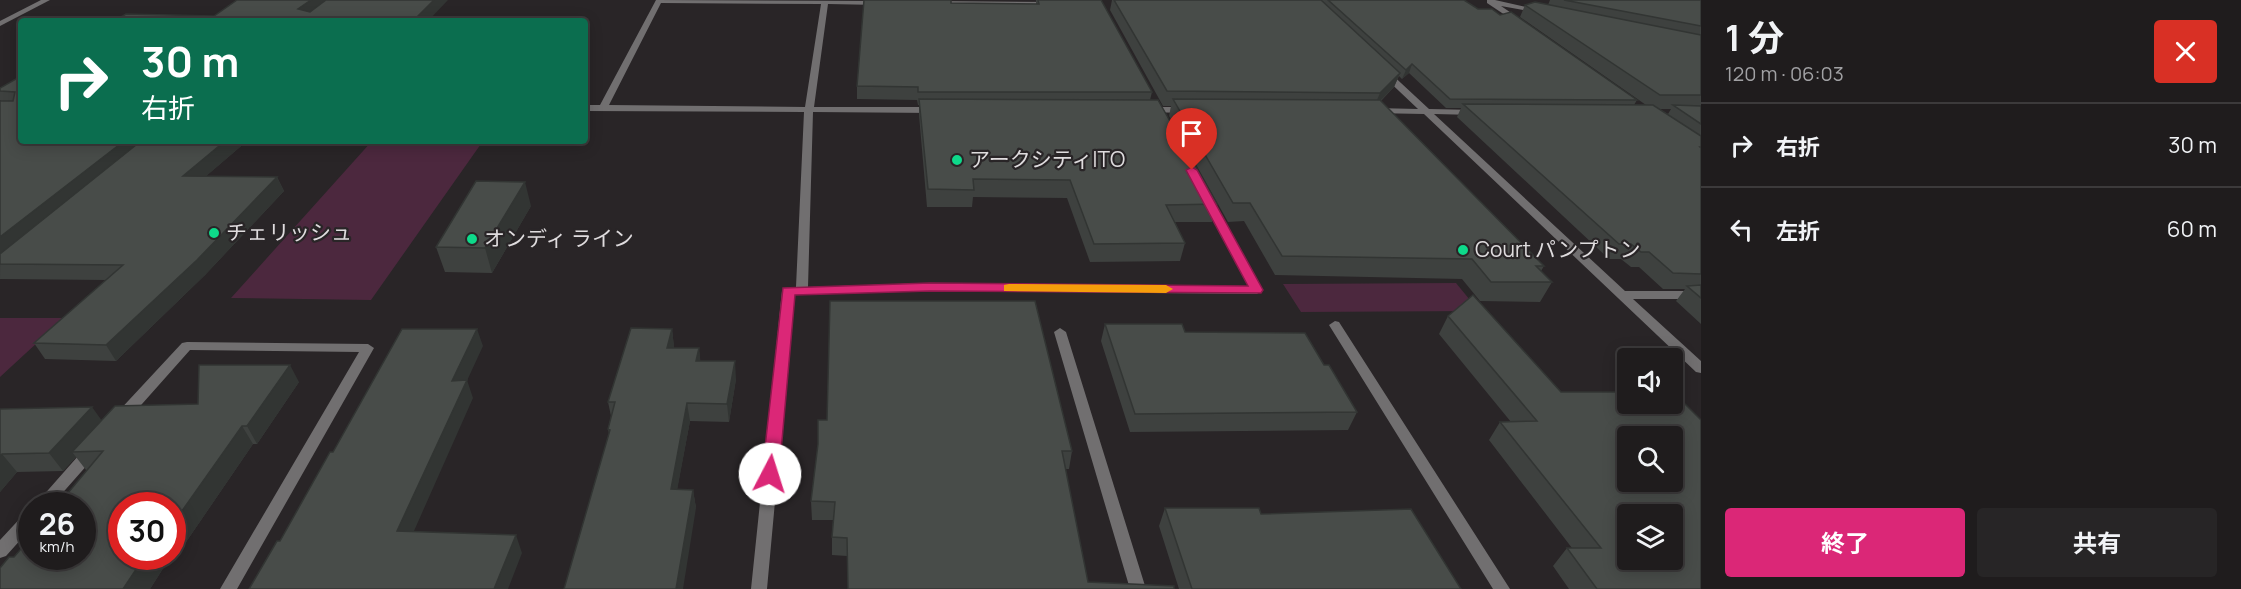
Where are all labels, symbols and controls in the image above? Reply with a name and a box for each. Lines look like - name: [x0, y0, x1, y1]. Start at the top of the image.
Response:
- text: 1 分: [1725, 13, 1784, 62]
- button: close: [2154, 20, 2217, 83]
- text: 30 m: [141, 32, 239, 90]
- icon: right: [42, 42, 120, 120]
- text: 120 m · 06:03: [1725, 60, 1844, 87]
- text: 右折: [141, 89, 195, 126]
- pin: [1166, 108, 1217, 170]
- icon: arrive: [1175, 117, 1208, 150]
- icon: right: [1725, 129, 1758, 162]
- text: 30 m: [2168, 130, 2217, 160]
- text: 右折: [1776, 132, 1820, 162]
- place label: アークシティITO: [969, 145, 1125, 173]
- marker: アークシティITO: [950, 153, 964, 167]
- icon: left: [1725, 213, 1758, 246]
- text: 60 m: [2167, 214, 2217, 244]
- text: 左折: [1776, 216, 1820, 246]
- place label: チェリッシュ: [226, 218, 352, 246]
- place label: オンディ ライン: [484, 224, 634, 252]
- marker: チェリッシュ: [207, 226, 221, 240]
- marker: オンディ ライン: [465, 232, 479, 246]
- place label: Court パンプトン: [1475, 235, 1641, 263]
- marker: Court パンプトン: [1456, 243, 1470, 257]
- map controls: [1617, 348, 1683, 570]
- button: sound: [1617, 348, 1683, 414]
- button: search: [1617, 426, 1683, 492]
- position arrow: [738, 442, 802, 506]
- speed limit sign: 30: [108, 492, 186, 570]
- text: 26: [39, 503, 75, 544]
- button: layers: [1617, 504, 1683, 570]
- button: 終了: [1725, 508, 1965, 577]
- button: 共有: [1977, 508, 2217, 577]
- text: km/h: [40, 536, 74, 557]

